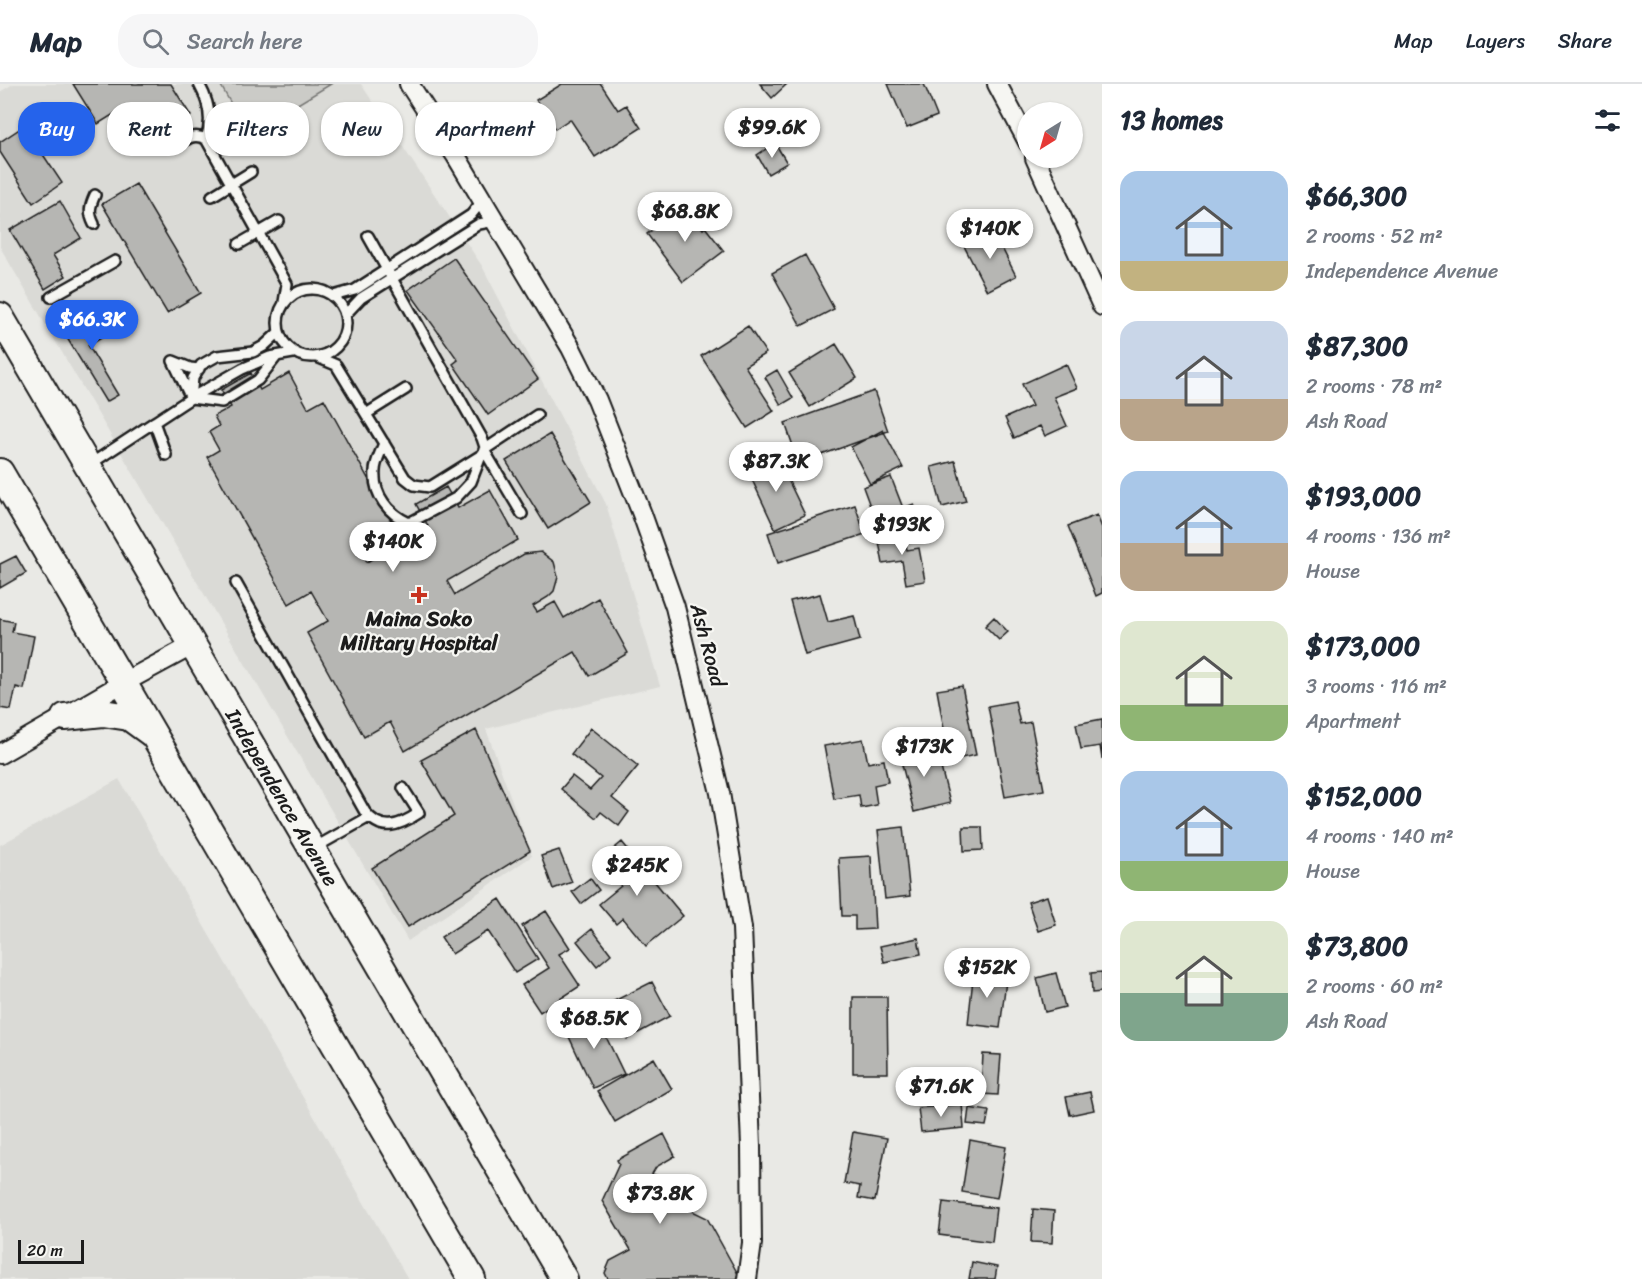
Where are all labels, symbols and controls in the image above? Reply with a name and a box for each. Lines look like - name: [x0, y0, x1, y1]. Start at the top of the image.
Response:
- search box: [118, 14, 538, 68]
- text: Map: [30, 17, 82, 66]
- text: Search here: [187, 22, 303, 61]
- text: Map: [1394, 22, 1433, 60]
- text: Layers: [1466, 22, 1525, 60]
- text: Share: [1558, 22, 1612, 60]
- icon: search: [139, 25, 172, 58]
- text: 13 homes: [1120, 97, 1223, 143]
- chip: Buy: [18, 102, 95, 156]
- chip: Rent: [107, 102, 193, 156]
- chip: Filters: [205, 102, 309, 156]
- chip: New: [321, 102, 403, 156]
- chip: Apartment: [415, 102, 556, 156]
- north arrow: [1017, 102, 1083, 168]
- map controls: [1017, 102, 1083, 168]
- icon: filters: [1591, 104, 1624, 137]
- pin: $99.6K: [723, 108, 821, 159]
- text: $99.6K: [738, 110, 806, 145]
- text: $66,300: [1306, 173, 1407, 219]
- pin: $68.8K: [636, 192, 734, 243]
- text: $68.8K: [651, 194, 719, 229]
- icon: home: [1168, 195, 1240, 267]
- pin: $140K: [948, 209, 1032, 260]
- text: $140K: [960, 211, 1020, 246]
- text: 2 rooms · 52 m²: [1306, 219, 1443, 254]
- text: Independence Avenue: [1306, 254, 1498, 289]
- pin: $66.3K: [43, 300, 141, 351]
- text: $66.3K: [59, 302, 125, 337]
- text: $87,300: [1306, 323, 1408, 369]
- icon: home: [1168, 345, 1240, 417]
- text: 2 rooms · 78 m²: [1306, 369, 1442, 404]
- text: Ash Road: [1306, 404, 1387, 439]
- pin: $87.3K: [727, 442, 825, 493]
- text: $87.3K: [743, 444, 809, 479]
- text: $193,000: [1306, 473, 1421, 519]
- icon: home: [1168, 495, 1240, 567]
- pin: $193K: [860, 505, 944, 556]
- text: $193K: [873, 507, 931, 542]
- text: 4 rooms · 136 m²: [1306, 519, 1451, 554]
- pin: $140K: [351, 522, 435, 573]
- text: $140K: [363, 524, 423, 559]
- text: House: [1306, 554, 1360, 589]
- marker: Maina Soko Military Hospital: [410, 586, 428, 604]
- street label: Ash Road: [678, 598, 738, 693]
- place label: Maina Soko Military Hospital: [339, 600, 499, 662]
- text: $173,000: [1306, 623, 1420, 669]
- icon: home: [1168, 645, 1240, 717]
- text: 3 rooms · 116 m²: [1306, 669, 1447, 704]
- street label: Independence Avenue: [214, 700, 350, 894]
- text: Apartment: [1306, 704, 1400, 739]
- pin: $173K: [882, 727, 966, 778]
- text: $173K: [896, 729, 952, 764]
- text: $152,000: [1306, 773, 1422, 819]
- icon: home: [1168, 795, 1240, 867]
- text: 4 rooms · 140 m²: [1306, 819, 1454, 854]
- pin: $245K: [595, 846, 679, 897]
- text: $245K: [606, 848, 668, 883]
- text: House: [1306, 854, 1360, 889]
- text: $73,800: [1306, 923, 1408, 969]
- icon: home: [1168, 945, 1240, 1017]
- pin: $152K: [945, 948, 1029, 999]
- text: $152K: [958, 950, 1016, 985]
- text: 2 rooms · 60 m²: [1306, 969, 1443, 1004]
- pin: $68.5K: [545, 999, 643, 1050]
- text: $68.5K: [560, 1001, 628, 1036]
- text: Ash Road: [1306, 1004, 1387, 1039]
- pin: $71.6K: [892, 1067, 990, 1118]
- text: $71.6K: [909, 1069, 973, 1104]
- pin: $73.8K: [611, 1174, 709, 1225]
- text: $73.8K: [627, 1176, 693, 1211]
- text: 20 m: [27, 1236, 63, 1265]
- scale bar: [18, 1237, 84, 1264]

